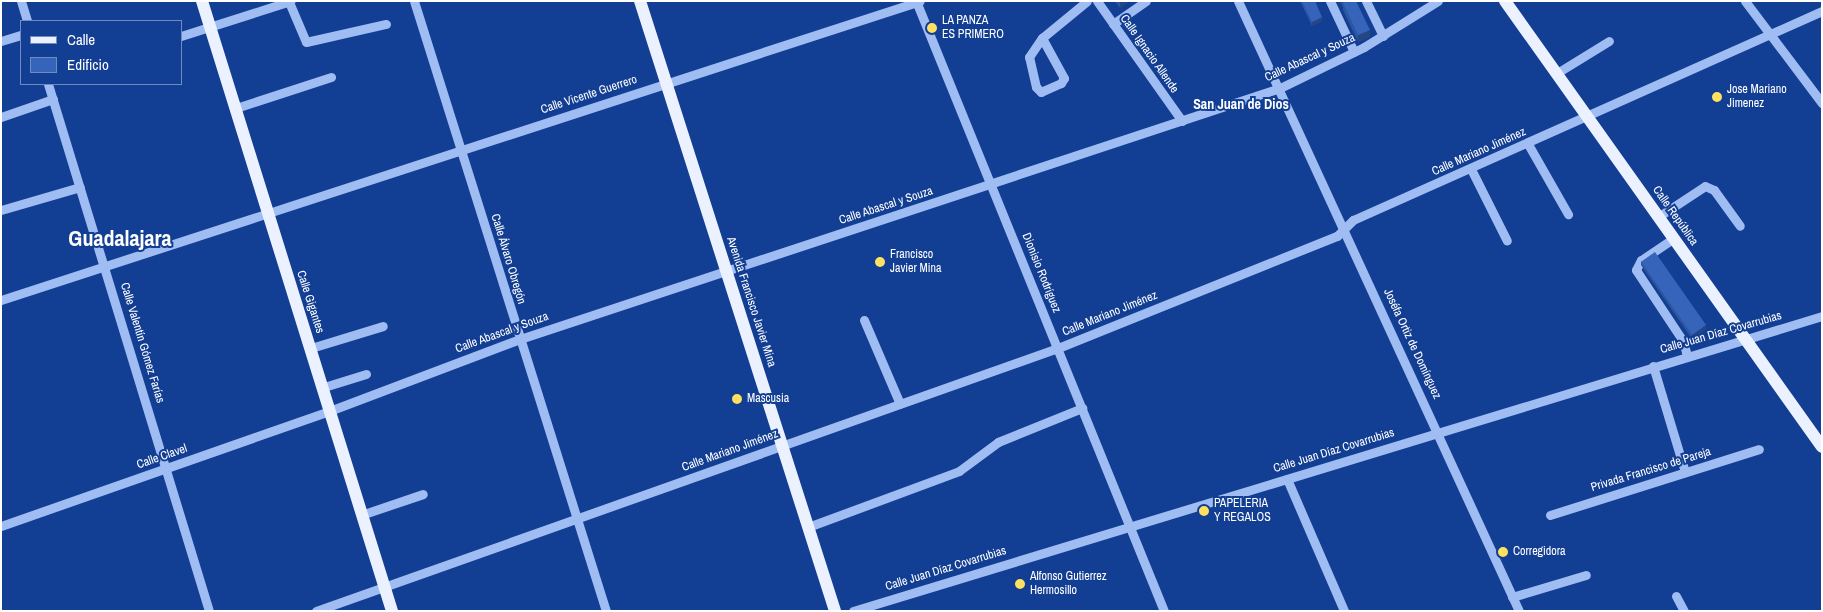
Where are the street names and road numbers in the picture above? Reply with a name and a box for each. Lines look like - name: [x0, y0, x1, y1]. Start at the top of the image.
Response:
- street label: Calle Ignacio Allende: [1116, 12, 1182, 96]
- street label: Calle Abascal y Souza: [1262, 31, 1358, 85]
- street label: Calle Vicente Guerrero: [539, 73, 639, 117]
- street label: Calle Mariano Jiménez: [1430, 125, 1528, 179]
- street label: Calle República: [1649, 183, 1701, 249]
- street label: Calle Abascal y Souza: [837, 184, 935, 228]
- street label: Calle Álvaro Obregón: [487, 212, 529, 306]
- street label: Dionisio Rodríguez: [1018, 231, 1064, 315]
- street label: Avenida Francisco Javier Mina: [723, 235, 779, 369]
- street label: Calle Gigantes: [293, 269, 327, 335]
- street label: Calle Valentín Gómez Farías: [117, 281, 167, 405]
- street label: Joséfa Ortiz de Domínguez: [1380, 287, 1444, 401]
- street label: Calle Mariano Jiménez: [1060, 288, 1160, 340]
- street label: Calle Abascal y Souza: [453, 309, 551, 357]
- street label: Calle Juan Díaz Covarrubias: [1659, 309, 1783, 357]
- street label: Calle Juan Díaz Covarrubias: [1272, 426, 1396, 476]
- street label: Calle Mariano Jiménez: [680, 427, 780, 475]
- street label: Calle Clavel: [135, 442, 189, 472]
- street label: Privada Francisco de Pareja: [1589, 445, 1713, 495]
- street label: Calle Juan Díaz Covarrubias: [884, 544, 1008, 594]

